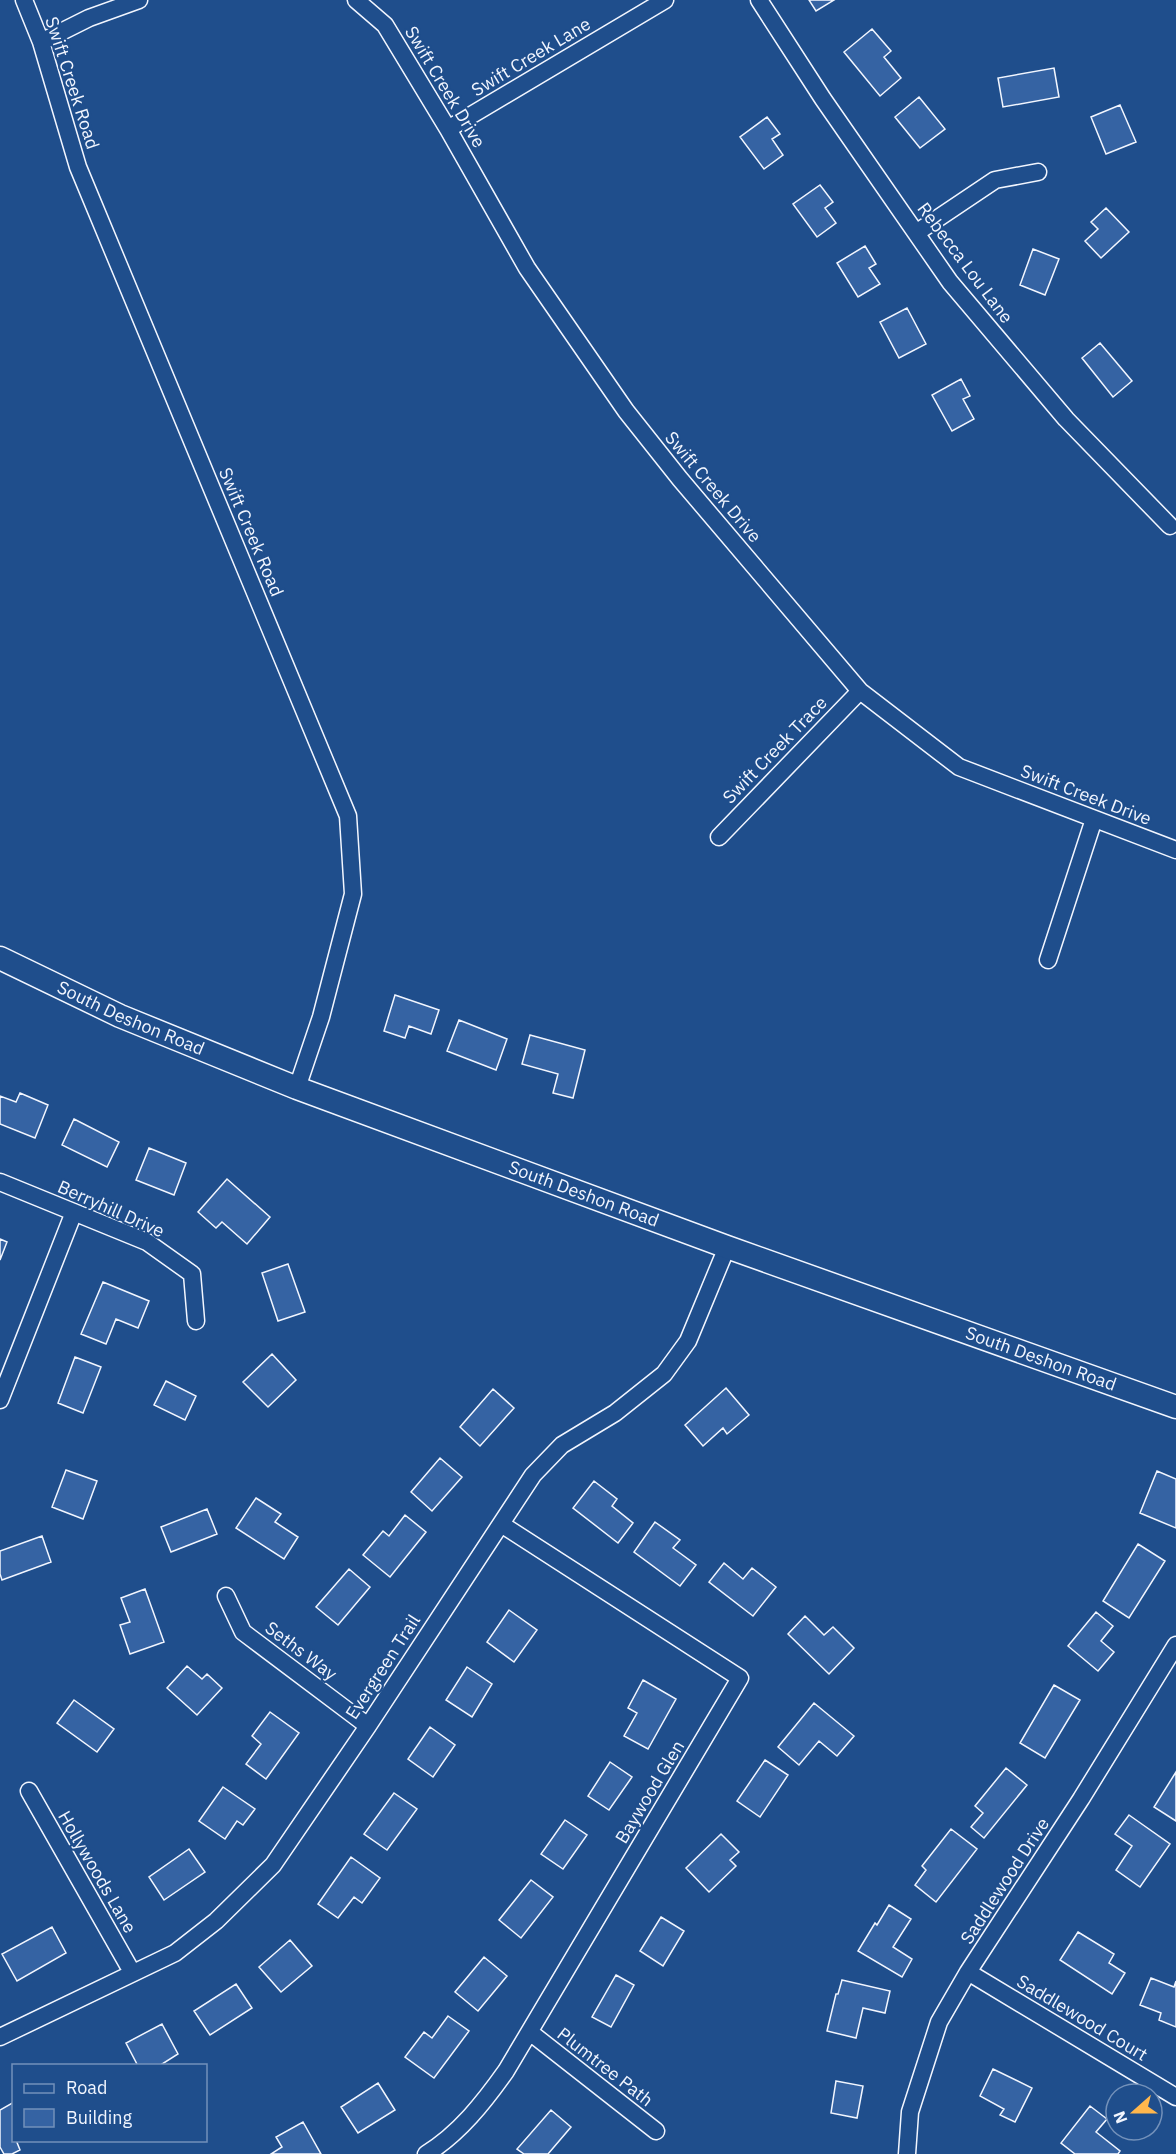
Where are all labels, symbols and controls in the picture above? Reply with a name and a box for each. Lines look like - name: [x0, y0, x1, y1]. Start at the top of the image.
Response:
- street label: Swift Creek Lane: [467, 12, 595, 101]
- street label: Swift Creek Road: [40, 14, 105, 152]
- street label: Swift Creek Drive: [400, 22, 491, 152]
- street label: Rebecca Lou Lane: [912, 198, 1018, 328]
- street label: Swift Creek Drive: [660, 426, 767, 547]
- street label: Swift Creek Road: [214, 464, 289, 600]
- street label: Swift Creek Trace: [717, 691, 832, 808]
- street label: Swift Creek Drive: [1018, 759, 1155, 830]
- street label: South Deshon Road: [53, 975, 208, 1060]
- street label: South Deshon Road: [505, 1155, 662, 1232]
- street label: Berryhill Drive: [54, 1175, 168, 1242]
- street label: South Deshon Road: [962, 1321, 1120, 1396]
- street label: Evergreen Trail: [340, 1610, 425, 1724]
- street label: Seths Way: [261, 1616, 342, 1685]
- street label: Baywood Glen: [610, 1736, 689, 1848]
- street label: Hollywoods Lane: [53, 1807, 142, 1937]
- street label: Saddlewood Drive: [955, 1813, 1054, 1948]
- street label: Saddlewood Court: [1013, 1969, 1152, 2066]
- street label: Plumtree Path: [553, 2022, 658, 2111]
- legend: [12, 2064, 207, 2142]
- text: Road: [66, 2076, 107, 2099]
- north arrow: [1104, 2082, 1164, 2142]
- text: Building: [66, 2106, 133, 2129]
- text: N: [1109, 2108, 1131, 2126]

